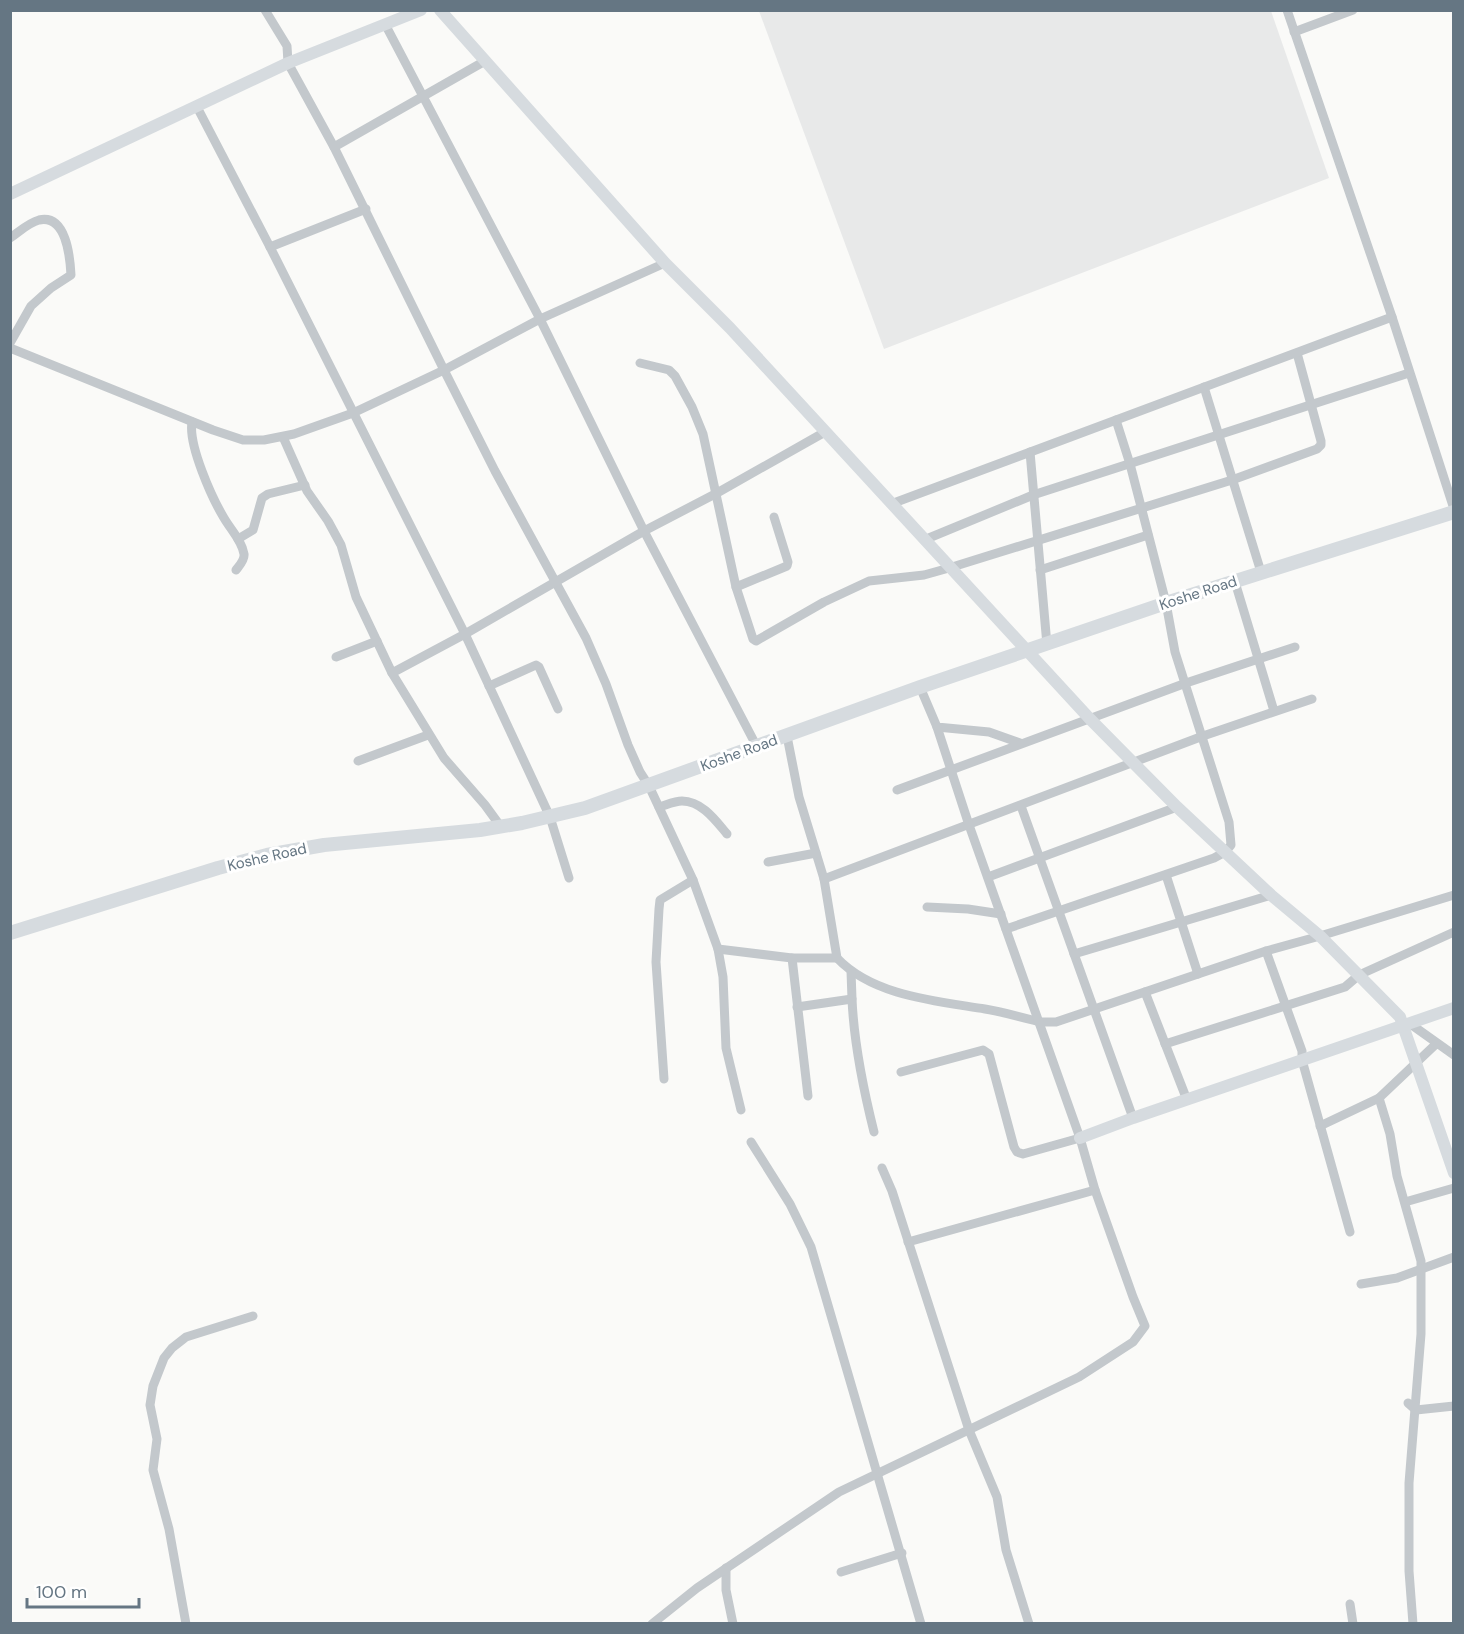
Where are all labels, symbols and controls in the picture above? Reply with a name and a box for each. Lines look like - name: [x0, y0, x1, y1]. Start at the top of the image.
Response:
- street label: Koshe Road: [1157, 571, 1239, 615]
- street label: Koshe Road: [698, 730, 780, 776]
- street label: Koshe Road: [225, 838, 309, 876]
- scale bar: [27, 1571, 140, 1609]
- text: 100 m: [36, 1580, 87, 1604]

